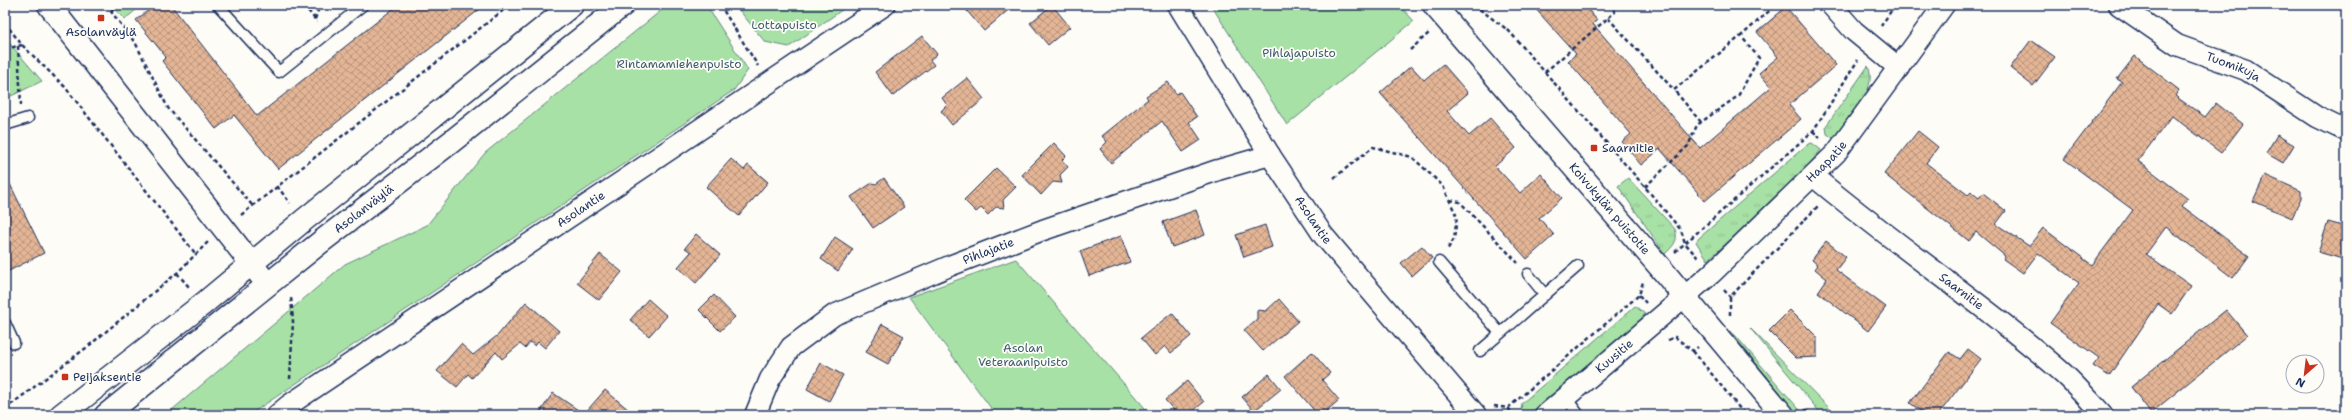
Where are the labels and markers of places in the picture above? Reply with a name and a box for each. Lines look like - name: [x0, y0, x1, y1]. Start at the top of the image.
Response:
- marker: Asolanväylä: [96, 13, 106, 23]
- place label: Asolanväylä: [65, 24, 137, 40]
- place label: Saarnitie: [1602, 140, 1654, 156]
- marker: Saarnitie: [1589, 143, 1599, 153]
- place label: Peijaksentie: [73, 369, 142, 385]
- marker: Peijaksentie: [60, 372, 70, 382]

